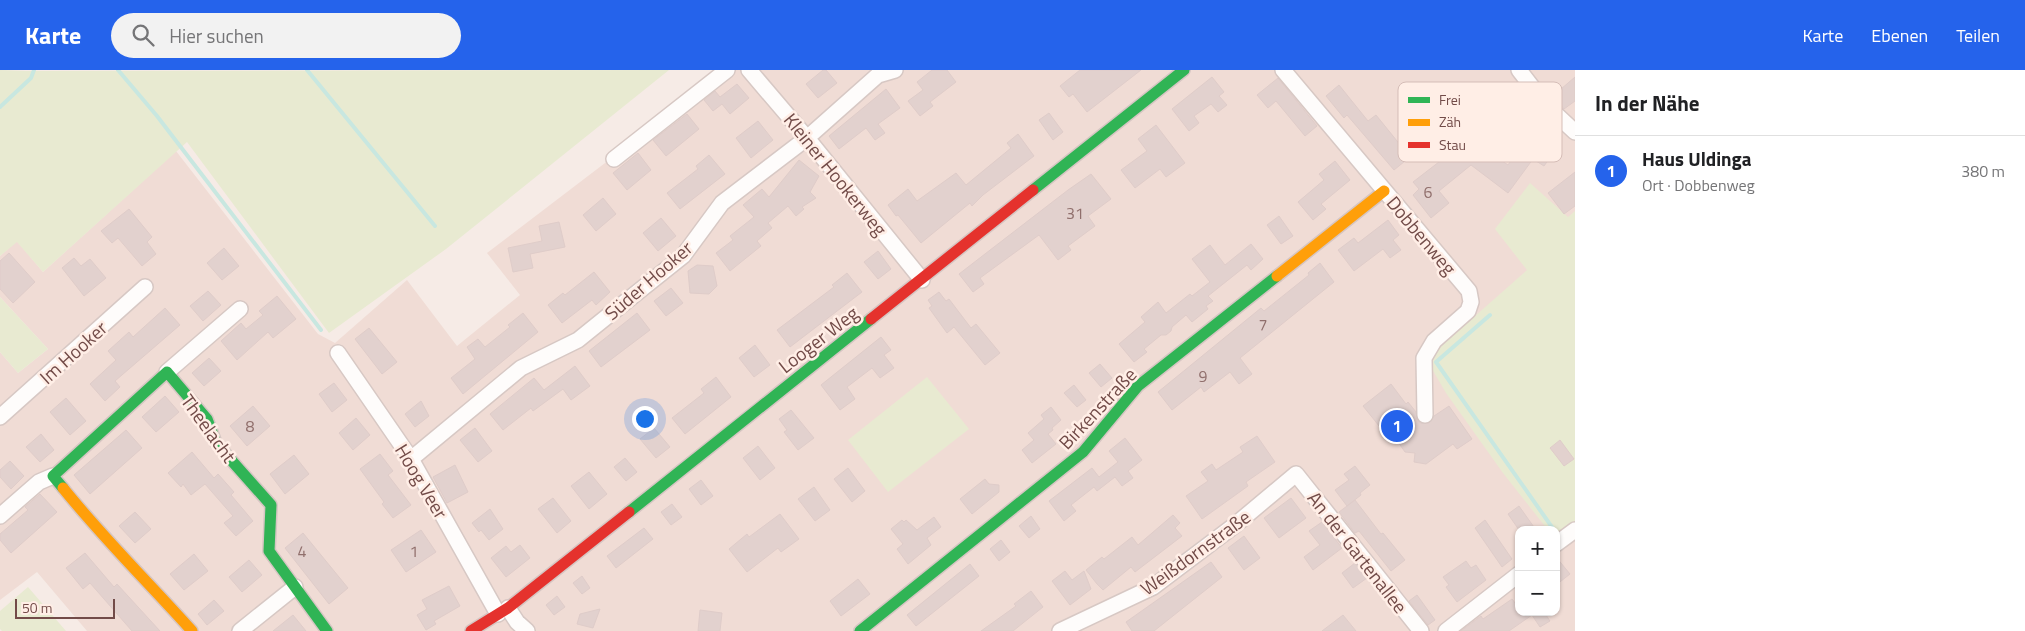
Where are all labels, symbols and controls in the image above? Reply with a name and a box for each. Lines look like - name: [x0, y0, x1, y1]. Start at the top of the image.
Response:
- search box: [111, 13, 461, 58]
- text: Karte: [25, 17, 81, 53]
- icon: search: [129, 21, 157, 49]
- text: Hier suchen: [169, 21, 264, 50]
- text: Karte: [1802, 22, 1843, 49]
- text: Ebenen: [1871, 22, 1928, 49]
- text: Teilen: [1956, 22, 2000, 49]
- legend: [1398, 82, 1562, 162]
- text: In der Nähe: [1595, 87, 1700, 119]
- text: Frei: [1439, 89, 1461, 110]
- street label: Kleiner Hookerweg: [777, 106, 895, 242]
- text: Zäh: [1439, 111, 1461, 132]
- text: Stau: [1439, 134, 1466, 155]
- text: Haus Uldinga: [1642, 144, 1751, 173]
- text: 1: [1607, 159, 1615, 183]
- text: 380 m: [1961, 159, 2005, 183]
- text: Ort · Dobbenweg: [1642, 173, 1755, 197]
- house number: 6: [1424, 180, 1433, 204]
- street label: Dobbenweg: [1380, 189, 1464, 281]
- house number: 31: [1066, 201, 1084, 225]
- street label: Süder Hooker: [598, 233, 699, 327]
- street label: Looger Weg: [772, 298, 865, 380]
- house number: 7: [1259, 312, 1267, 336]
- street label: Im Hooker: [33, 313, 114, 390]
- street label: Birkenstraße: [1051, 360, 1143, 456]
- house number: 9: [1199, 364, 1208, 388]
- street label: Theelacht: [174, 388, 244, 468]
- your location: [632, 406, 658, 432]
- pin: 1: [1381, 407, 1413, 445]
- house number: 8: [246, 414, 255, 438]
- street label: Hoog Veer: [388, 438, 456, 524]
- street label: An der Gartenallee: [1301, 485, 1415, 619]
- street label: Weißdornstraße: [1134, 502, 1256, 602]
- map controls: [1515, 526, 1560, 616]
- button: +: [1515, 526, 1560, 571]
- house number: 4: [298, 539, 307, 563]
- house number: 1: [410, 539, 418, 563]
- button: −: [1515, 571, 1560, 616]
- scale bar: [15, 596, 115, 619]
- text: 50 m: [22, 597, 52, 618]

